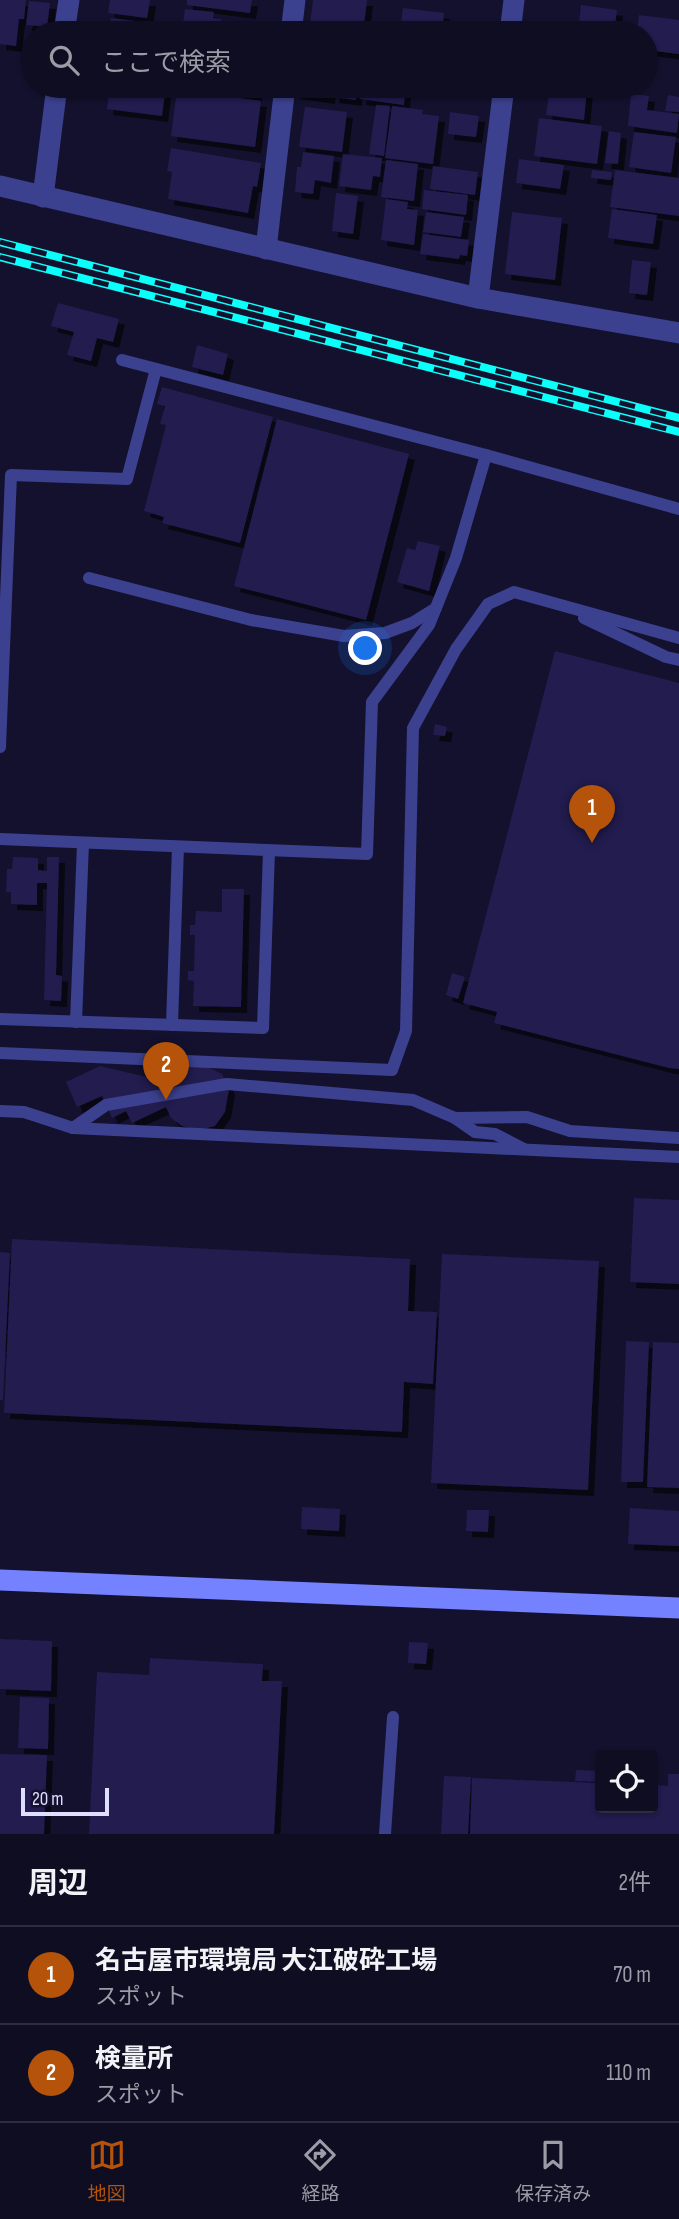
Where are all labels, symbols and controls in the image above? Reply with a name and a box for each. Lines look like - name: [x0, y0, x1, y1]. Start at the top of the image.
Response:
- search box: [21, 21, 658, 98]
- icon: search: [45, 41, 83, 79]
- text: ここで検索: [101, 48, 231, 79]
- your location: [348, 631, 382, 665]
- pin: 1: [569, 785, 615, 843]
- pin: 2: [143, 1042, 189, 1100]
- map controls: [595, 1750, 658, 1813]
- button: locate: [595, 1750, 658, 1813]
- scale bar: [21, 1785, 108, 1817]
- text: 20 m: [32, 1788, 64, 1811]
- text: 周辺: [28, 1866, 88, 1902]
- text: 2件: [619, 1869, 651, 1897]
- text: 名古屋市環境局 大江破砕工場: [95, 1946, 437, 1977]
- text: 1: [46, 1961, 56, 1989]
- text: 70 m: [613, 1961, 651, 1989]
- text: スポット: [95, 1983, 187, 2011]
- text: 検量所: [95, 2044, 173, 2075]
- text: 2: [46, 2059, 56, 2087]
- text: 110 m: [606, 2059, 651, 2087]
- text: スポット: [95, 2081, 187, 2109]
- tab: 地図: [88, 2136, 126, 2206]
- tab: 経路: [301, 2136, 339, 2206]
- tab: 保存済み: [515, 2136, 591, 2206]

